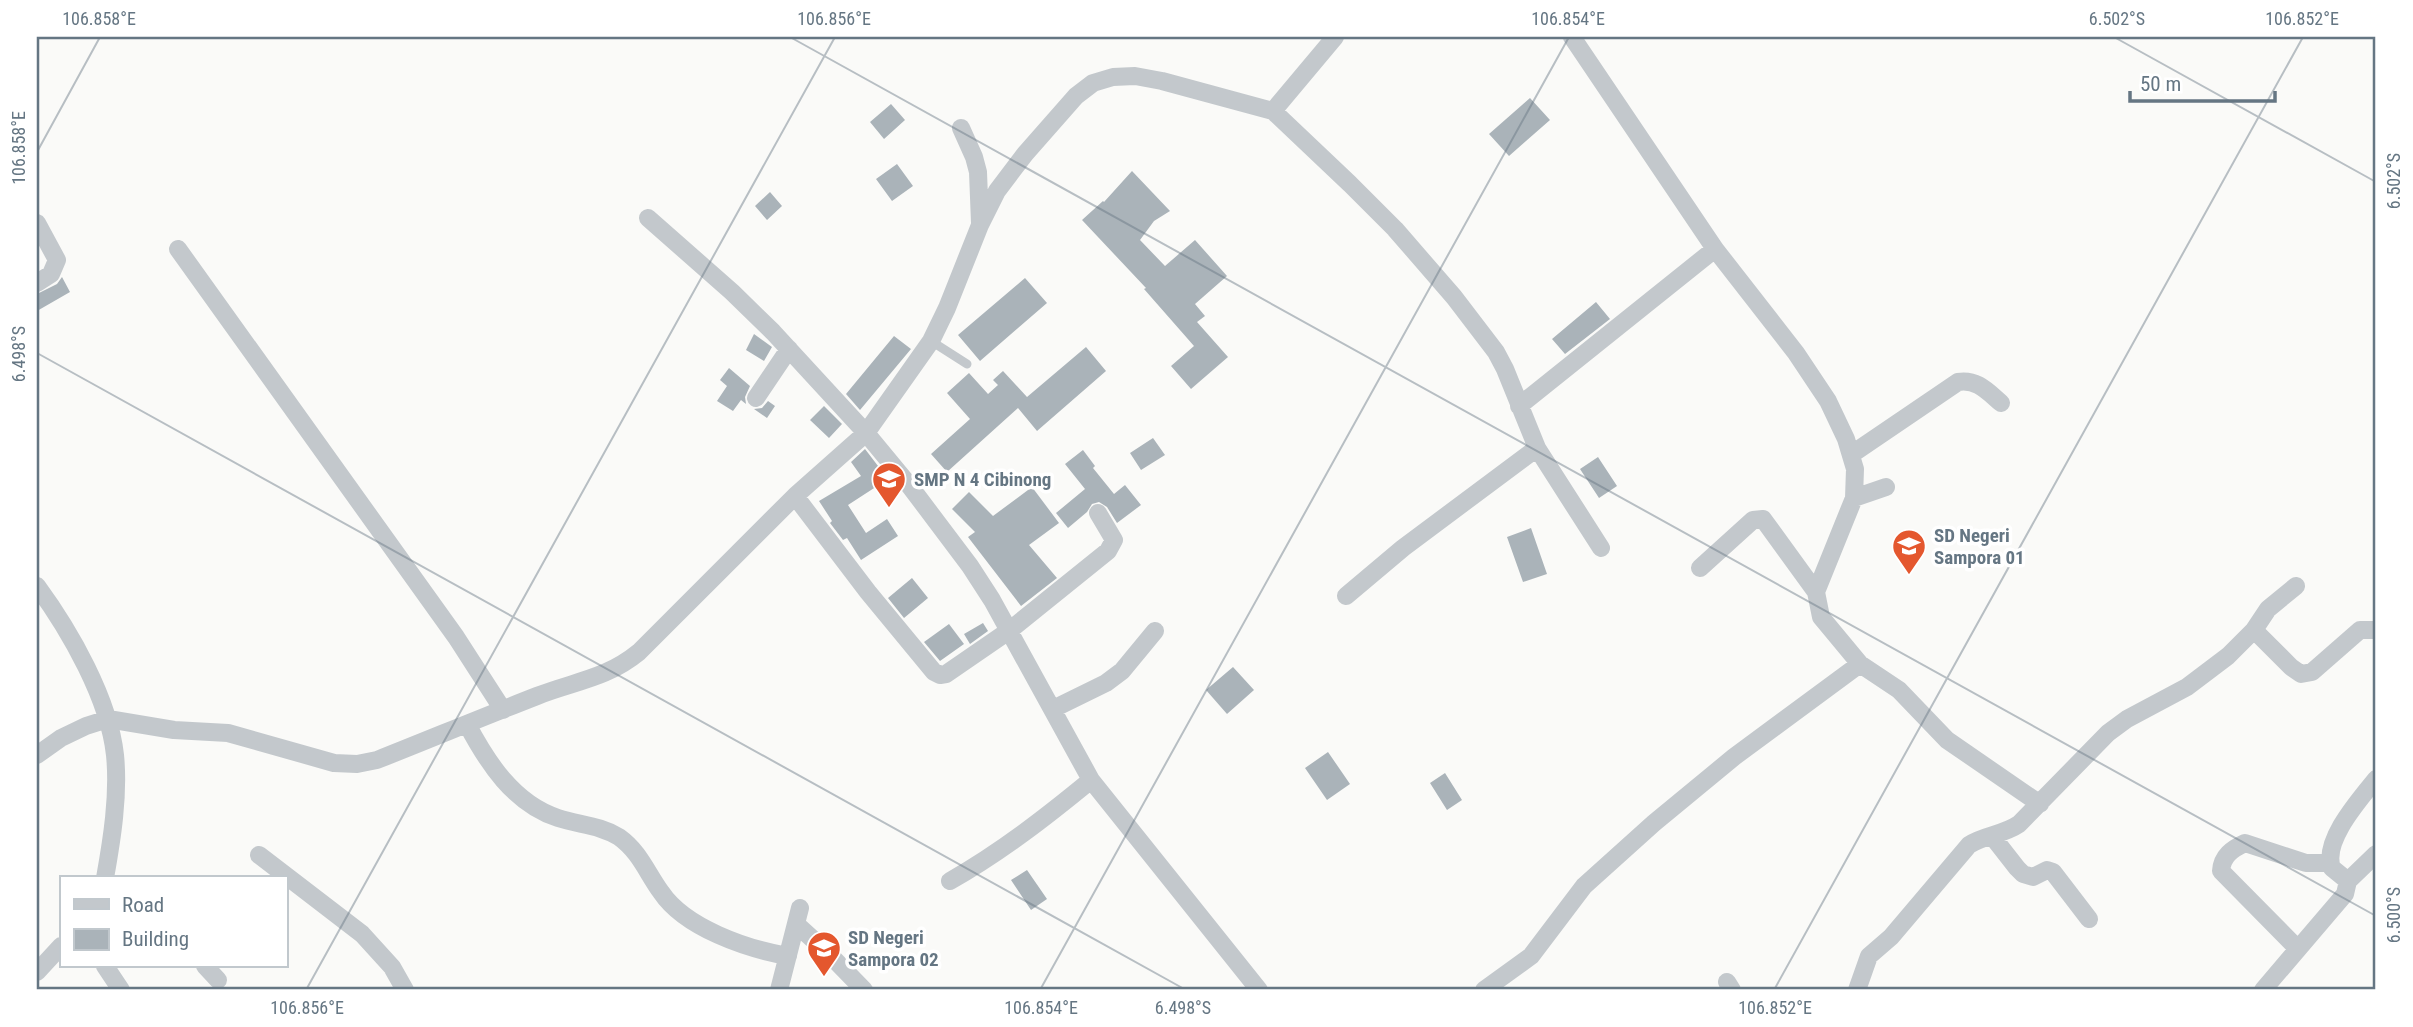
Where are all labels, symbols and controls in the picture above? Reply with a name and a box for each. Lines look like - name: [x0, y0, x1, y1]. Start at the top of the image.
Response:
- text: 106.858°E: [62, 8, 136, 29]
- text: 106.856°E: [797, 8, 871, 29]
- text: 106.854°E: [1531, 8, 1605, 29]
- text: 6.502°S: [2089, 8, 2145, 29]
- text: 106.852°E: [2265, 8, 2339, 29]
- scale bar: [2130, 60, 2275, 104]
- text: 50 m: [2140, 72, 2181, 96]
- text: 106.858°E: [8, 111, 29, 185]
- text: 6.502°S: [2383, 153, 2404, 209]
- text: 6.498°S: [8, 326, 29, 382]
- school or university icon: SMP N 4 Cibinong: [870, 460, 908, 509]
- place label: SMP N 4 Cibinong: [914, 468, 1051, 491]
- place label: SD Negeri Sampora 01: [1934, 524, 2025, 569]
- school or university icon: SD Negeri Sampora 01: [1890, 527, 1928, 576]
- legend: [60, 876, 287, 968]
- text: 6.500°S: [2383, 887, 2404, 943]
- text: Road: [122, 893, 164, 917]
- place label: SD Negeri Sampora 02: [848, 926, 939, 971]
- text: Building: [122, 927, 189, 951]
- school or university icon: SD Negeri Sampora 02: [805, 929, 843, 978]
- text: 106.856°E: [270, 997, 344, 1018]
- text: 106.854°E: [1004, 997, 1078, 1018]
- text: 6.498°S: [1155, 997, 1211, 1018]
- text: 106.852°E: [1738, 997, 1812, 1018]

